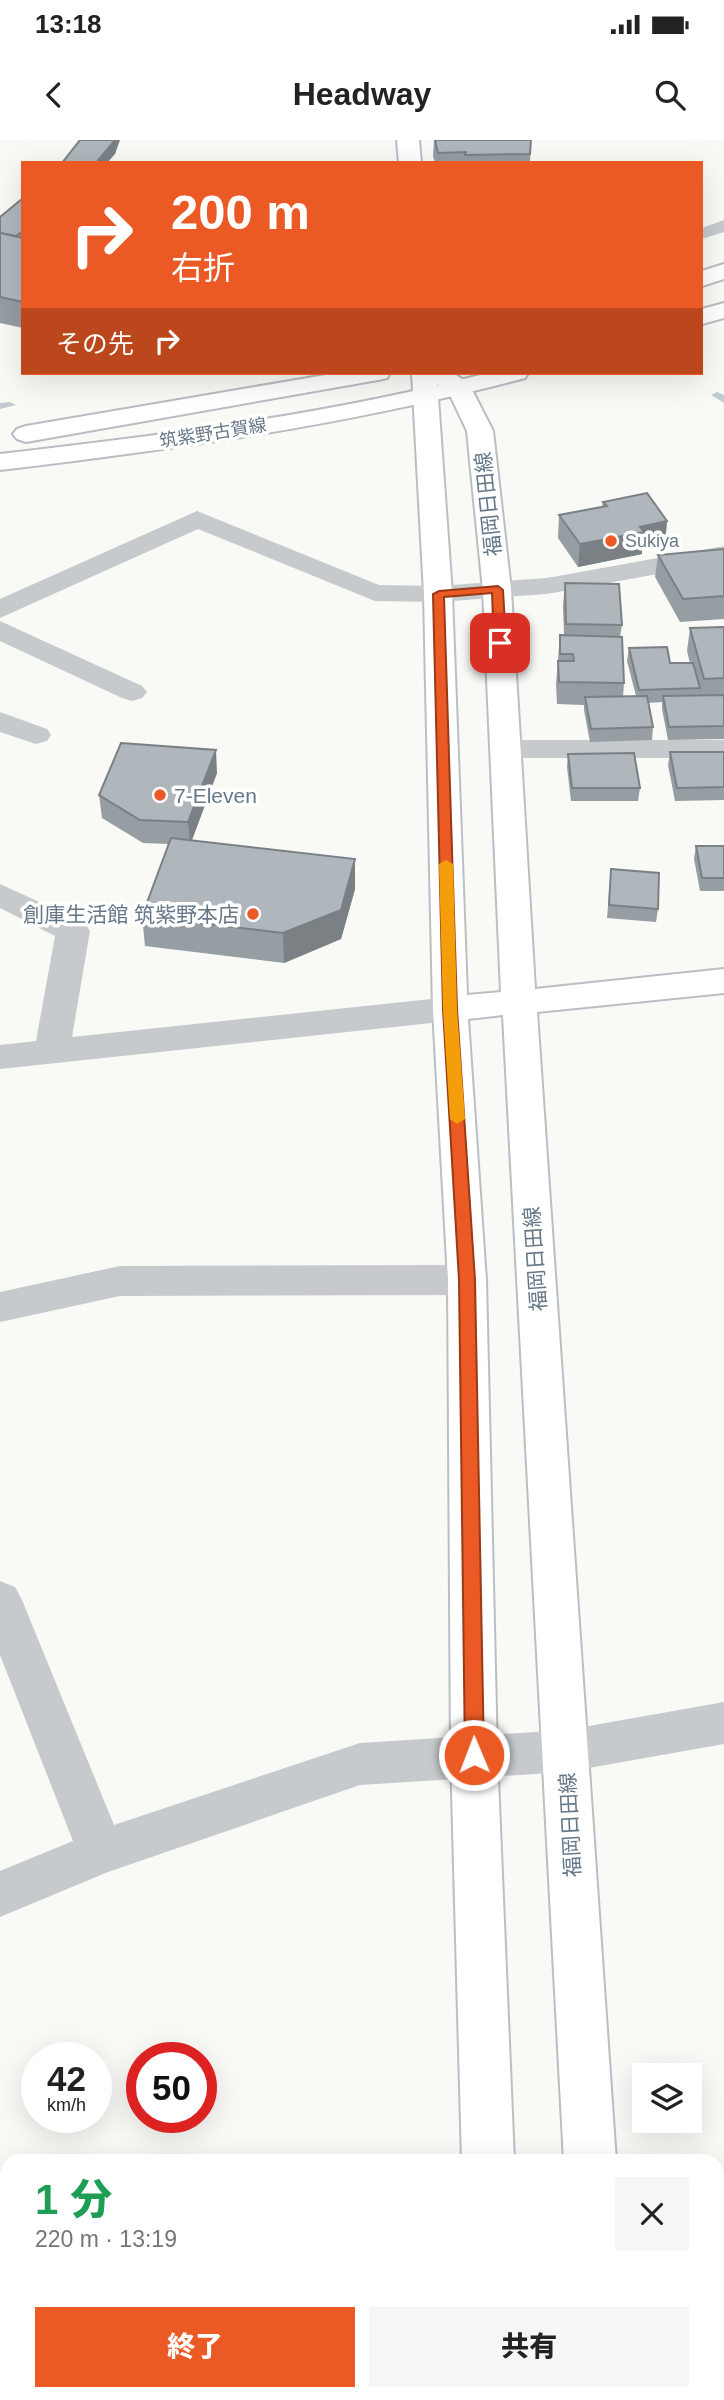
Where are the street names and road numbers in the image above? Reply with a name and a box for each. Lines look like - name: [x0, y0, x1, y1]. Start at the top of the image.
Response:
- street label: 筑紫野古賀線: [158, 415, 268, 451]
- street label: 福岡日田線: [471, 451, 505, 557]
- street label: 福岡日田線: [520, 1206, 550, 1312]
- street label: 福岡日田線: [556, 1772, 584, 1878]

